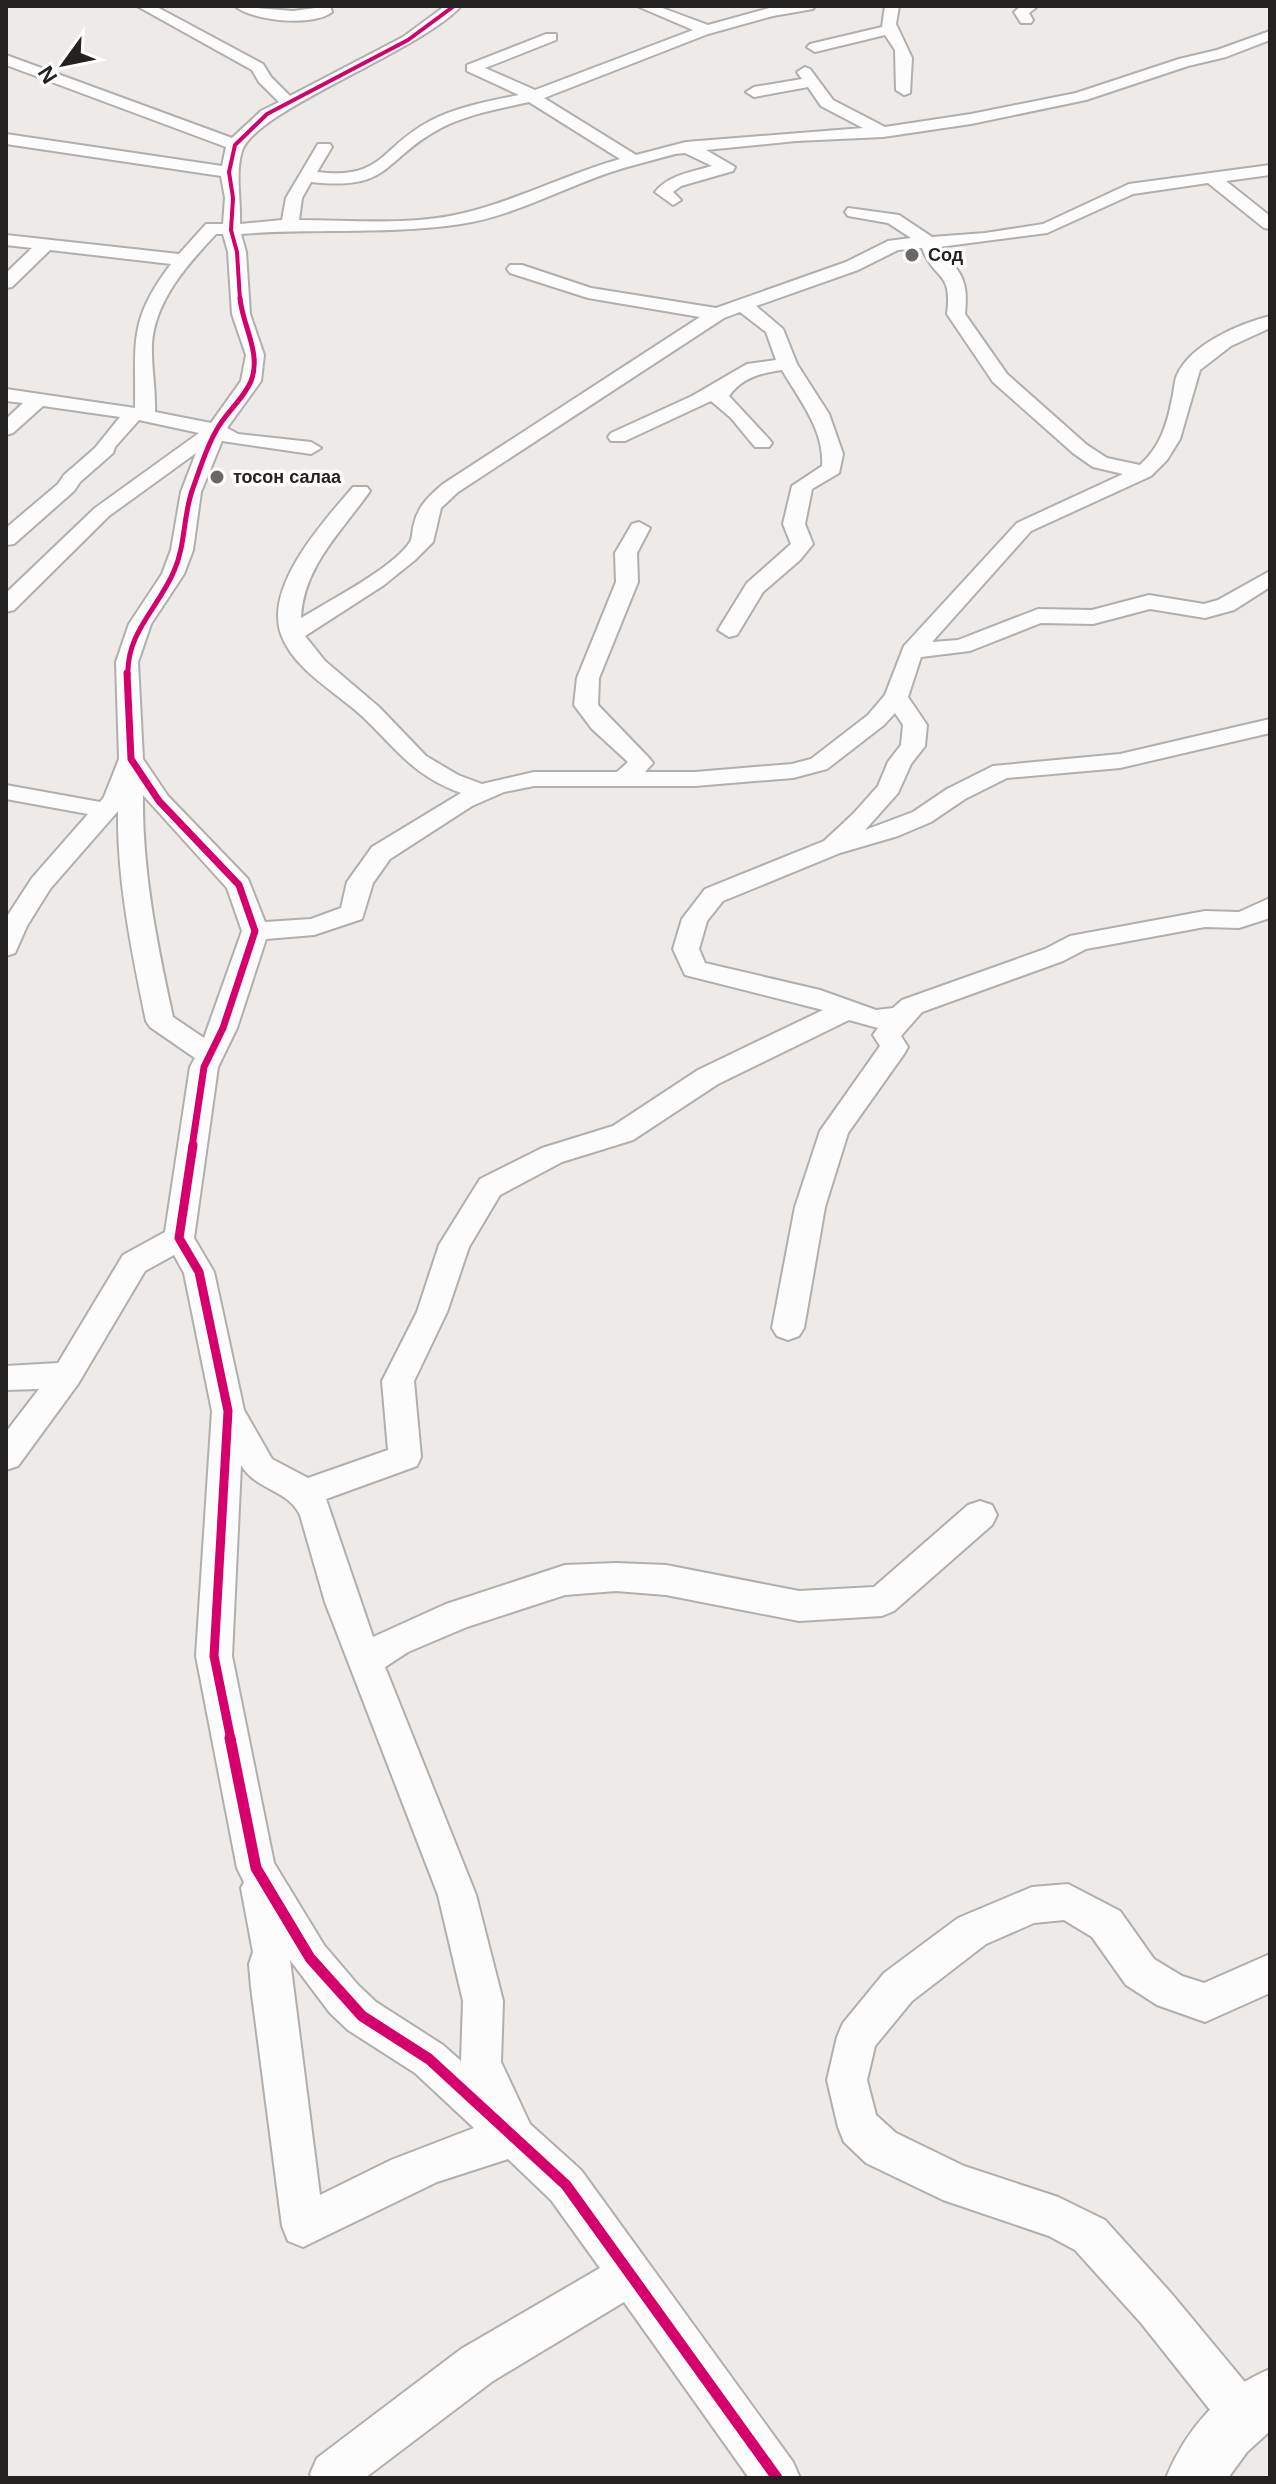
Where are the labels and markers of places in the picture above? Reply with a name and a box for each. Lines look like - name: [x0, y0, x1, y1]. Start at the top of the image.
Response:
- place label: Сод: [928, 245, 964, 265]
- marker: Сод: [903, 246, 921, 264]
- place label: тосон салаа: [233, 467, 342, 487]
- marker: тосон салаа: [208, 468, 226, 486]

